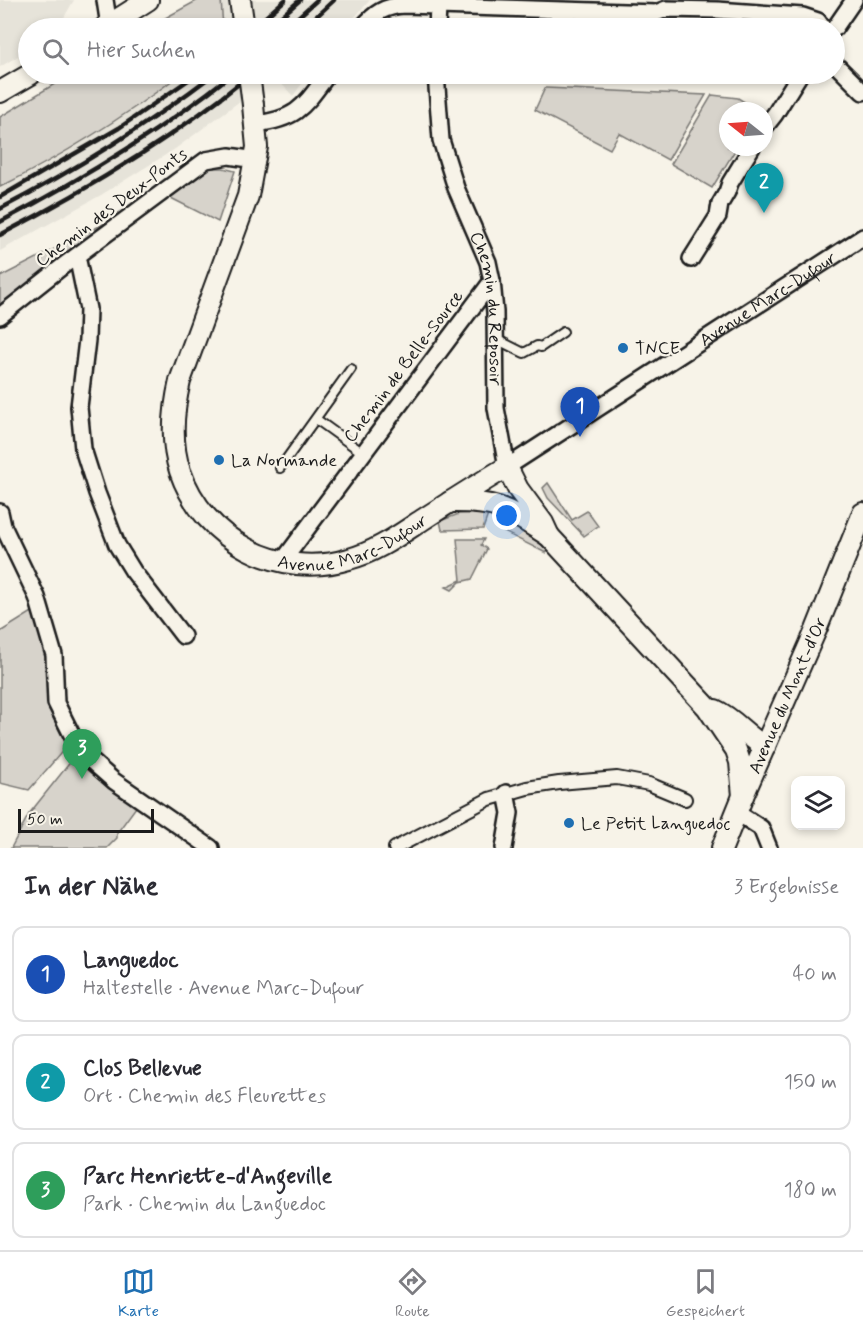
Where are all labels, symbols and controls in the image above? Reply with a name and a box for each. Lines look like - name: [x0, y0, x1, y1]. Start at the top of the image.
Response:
- search box: [18, 18, 845, 84]
- icon: search: [39, 35, 72, 68]
- text: Hier suchen: [87, 37, 196, 65]
- north arrow: [719, 102, 773, 156]
- street label: Chemin des Deux-Ponts: [31, 143, 193, 273]
- pin: 2: [744, 164, 783, 213]
- street label: Chemin du Reposoir: [463, 228, 507, 386]
- street label: Avenue Marc-Dufour: [695, 246, 842, 353]
- street label: Chemin de Belle-Source: [338, 285, 469, 448]
- place label: TNCE: [635, 337, 680, 361]
- marker: TNCE: [616, 341, 630, 355]
- pin: 1: [560, 388, 600, 437]
- place label: La Normande: [231, 449, 337, 473]
- marker: La Normande: [212, 453, 226, 467]
- your location: [492, 501, 521, 530]
- street label: Avenue Marc-Dufour: [275, 509, 432, 578]
- street label: Avenue du Mont-d'Or: [743, 614, 833, 778]
- pin: 3: [62, 730, 101, 779]
- map controls: [791, 776, 845, 830]
- button: layers: [791, 776, 845, 830]
- scale bar: [18, 806, 154, 834]
- text: 50 m: [27, 809, 63, 830]
- place label: Le Petit Languedoc: [581, 812, 730, 836]
- marker: Le Petit Languedoc: [562, 816, 576, 830]
- text: In der Nähe: [24, 870, 158, 904]
- text: 3 Ergebnisse: [734, 874, 839, 901]
- text: Languedoc: [83, 947, 179, 975]
- text: 1: [41, 961, 50, 988]
- text: 40 m: [793, 961, 837, 988]
- text: Haltestelle · Avenue Marc-Dufour: [83, 975, 364, 1002]
- text: Clos Bellevue: [83, 1055, 202, 1083]
- text: 2: [41, 1069, 50, 1096]
- text: 150 m: [784, 1069, 837, 1096]
- text: Ort · Chemin des Fleurettes: [83, 1083, 326, 1110]
- text: Parc Henriette-d'Angeville: [83, 1163, 332, 1191]
- text: 3: [41, 1177, 50, 1204]
- text: 180 m: [784, 1177, 837, 1204]
- text: Park · Chemin du Languedoc: [83, 1191, 326, 1218]
- tab: Karte: [118, 1265, 159, 1322]
- tab: Route: [395, 1265, 430, 1322]
- tab: Gespeichert: [666, 1265, 745, 1322]

